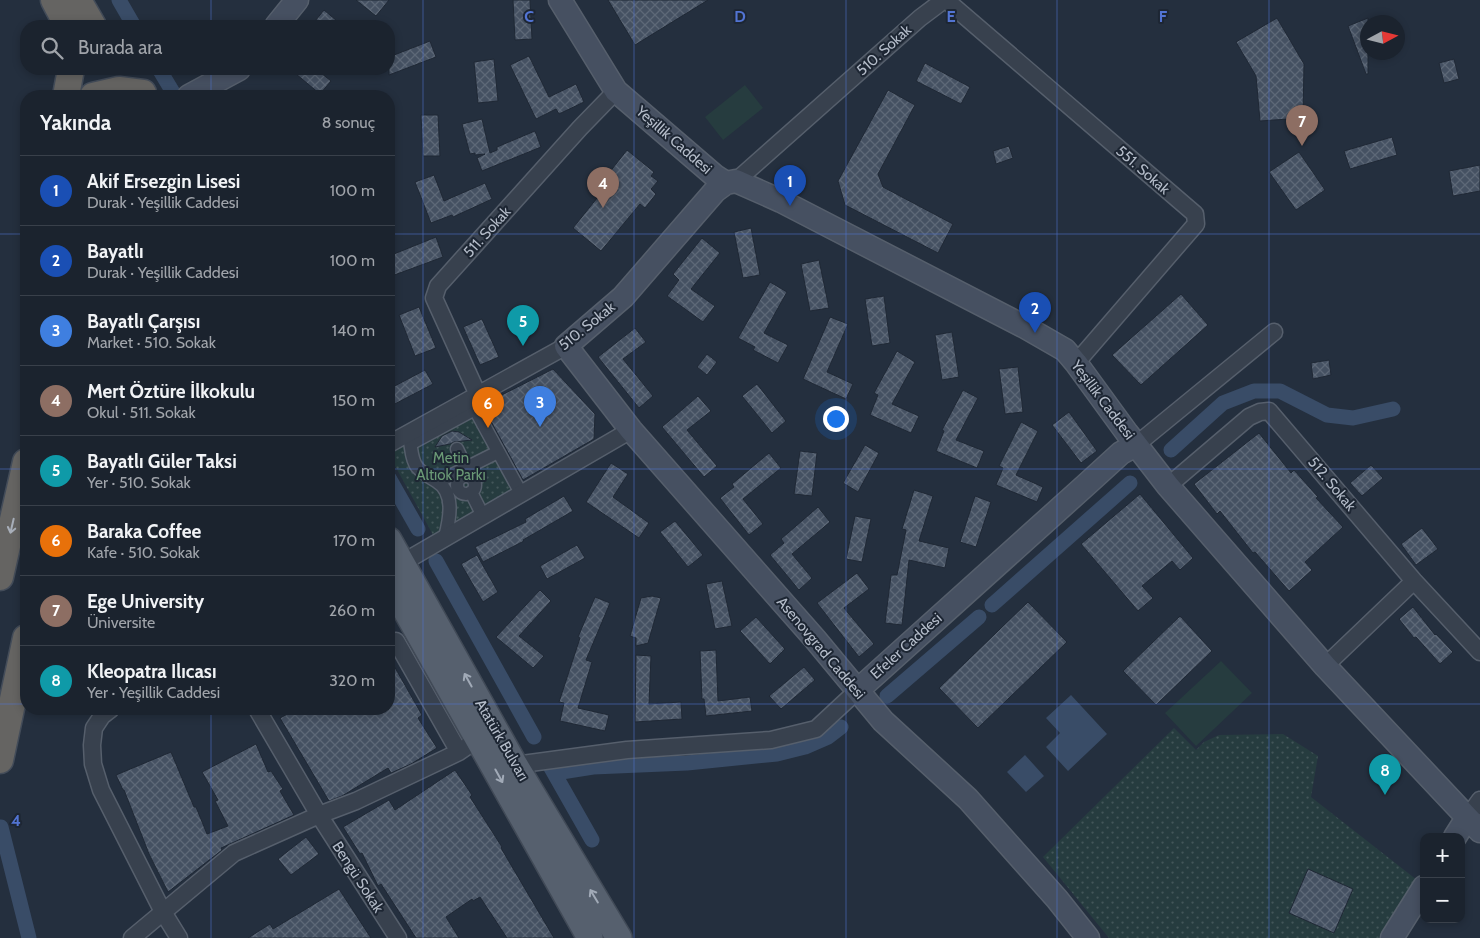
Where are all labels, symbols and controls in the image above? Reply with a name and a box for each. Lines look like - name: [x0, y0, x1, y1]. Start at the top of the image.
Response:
- text: C: [524, 7, 534, 26]
- text: D: [734, 7, 746, 26]
- text: E: [946, 7, 956, 26]
- text: F: [1159, 7, 1168, 26]
- north arrow: [1360, 15, 1405, 60]
- search box: [20, 20, 395, 75]
- street label: 510. Sokak: [853, 21, 915, 79]
- icon: search: [38, 34, 66, 62]
- text: Burada ara: [78, 36, 162, 59]
- street label: Yeşillik Caddesi: [632, 101, 716, 178]
- pin: 7: [1286, 105, 1318, 146]
- text: Yakında: [40, 110, 111, 135]
- text: 8 sonuç: [322, 113, 375, 132]
- street label: 551. Sokak: [1112, 142, 1174, 198]
- pin: 1: [774, 165, 806, 206]
- pin: 4: [587, 167, 619, 208]
- text: Akif Ersezgin Lisesi: [87, 170, 240, 193]
- text: 1: [53, 181, 59, 200]
- text: 100 m: [330, 181, 375, 200]
- text: Durak · Yeşillik Caddesi: [87, 193, 239, 212]
- street label: 511. Sokak: [460, 203, 515, 261]
- text: Bayatlı: [87, 240, 143, 263]
- text: 2: [52, 251, 60, 270]
- text: 100 m: [330, 251, 375, 270]
- text: Durak · Yeşillik Caddesi: [87, 263, 239, 282]
- pin: 2: [1019, 292, 1051, 333]
- street label: 510. Sokak: [555, 298, 619, 354]
- pin: 5: [507, 305, 539, 346]
- text: Bayatlı Çarşısı: [87, 310, 200, 333]
- text: 3: [52, 321, 60, 340]
- text: 140 m: [332, 321, 375, 340]
- text: Market · 510. Sokak: [87, 333, 216, 352]
- street label: Yeşillik Caddesi: [1067, 356, 1139, 443]
- text: Mert Öztüre İlkokulu: [87, 380, 255, 403]
- pin: 3: [524, 386, 556, 427]
- pin: 6: [472, 387, 504, 428]
- text: 4: [51, 391, 61, 410]
- text: 150 m: [332, 391, 375, 410]
- text: Okul · 511. Sokak: [87, 403, 196, 422]
- your location: [823, 406, 849, 432]
- park label: Metin Altıok Parkı: [416, 449, 486, 484]
- text: Bayatlı Güler Taksi: [87, 450, 237, 473]
- street label: 512. Sokak: [1304, 453, 1360, 515]
- text: 5: [52, 461, 60, 480]
- text: 150 m: [332, 461, 375, 480]
- text: Yer · 510. Sokak: [87, 473, 191, 492]
- one-way arrow: [6, 518, 16, 534]
- text: Baraka Coffee: [87, 520, 201, 543]
- text: 6: [52, 531, 61, 550]
- text: 170 m: [333, 531, 375, 550]
- text: Kafe · 510. Sokak: [87, 543, 200, 562]
- text: Ege University: [87, 590, 204, 613]
- street label: Asenovgrad Caddesi: [773, 593, 869, 703]
- text: 7: [52, 601, 60, 620]
- text: 260 m: [329, 601, 375, 620]
- street label: Efeler Caddesi: [867, 609, 945, 683]
- text: Üniversite: [87, 613, 155, 632]
- text: Kleopatra Ilıcası: [87, 660, 216, 683]
- text: 8: [51, 671, 61, 690]
- text: 320 m: [329, 671, 375, 690]
- one-way arrow: [463, 673, 472, 688]
- text: Yer · Yeşillik Caddesi: [87, 683, 220, 702]
- street label: Atatürk Bulvarı: [471, 696, 533, 784]
- pin: 8: [1369, 754, 1401, 795]
- one-way arrow: [494, 768, 504, 783]
- text: 4: [11, 811, 21, 830]
- map controls: [1420, 833, 1465, 923]
- button: +: [1420, 833, 1465, 878]
- street label: Bengü Sokak: [328, 838, 388, 916]
- button: −: [1420, 878, 1465, 923]
- one-way arrow: [588, 890, 598, 904]

